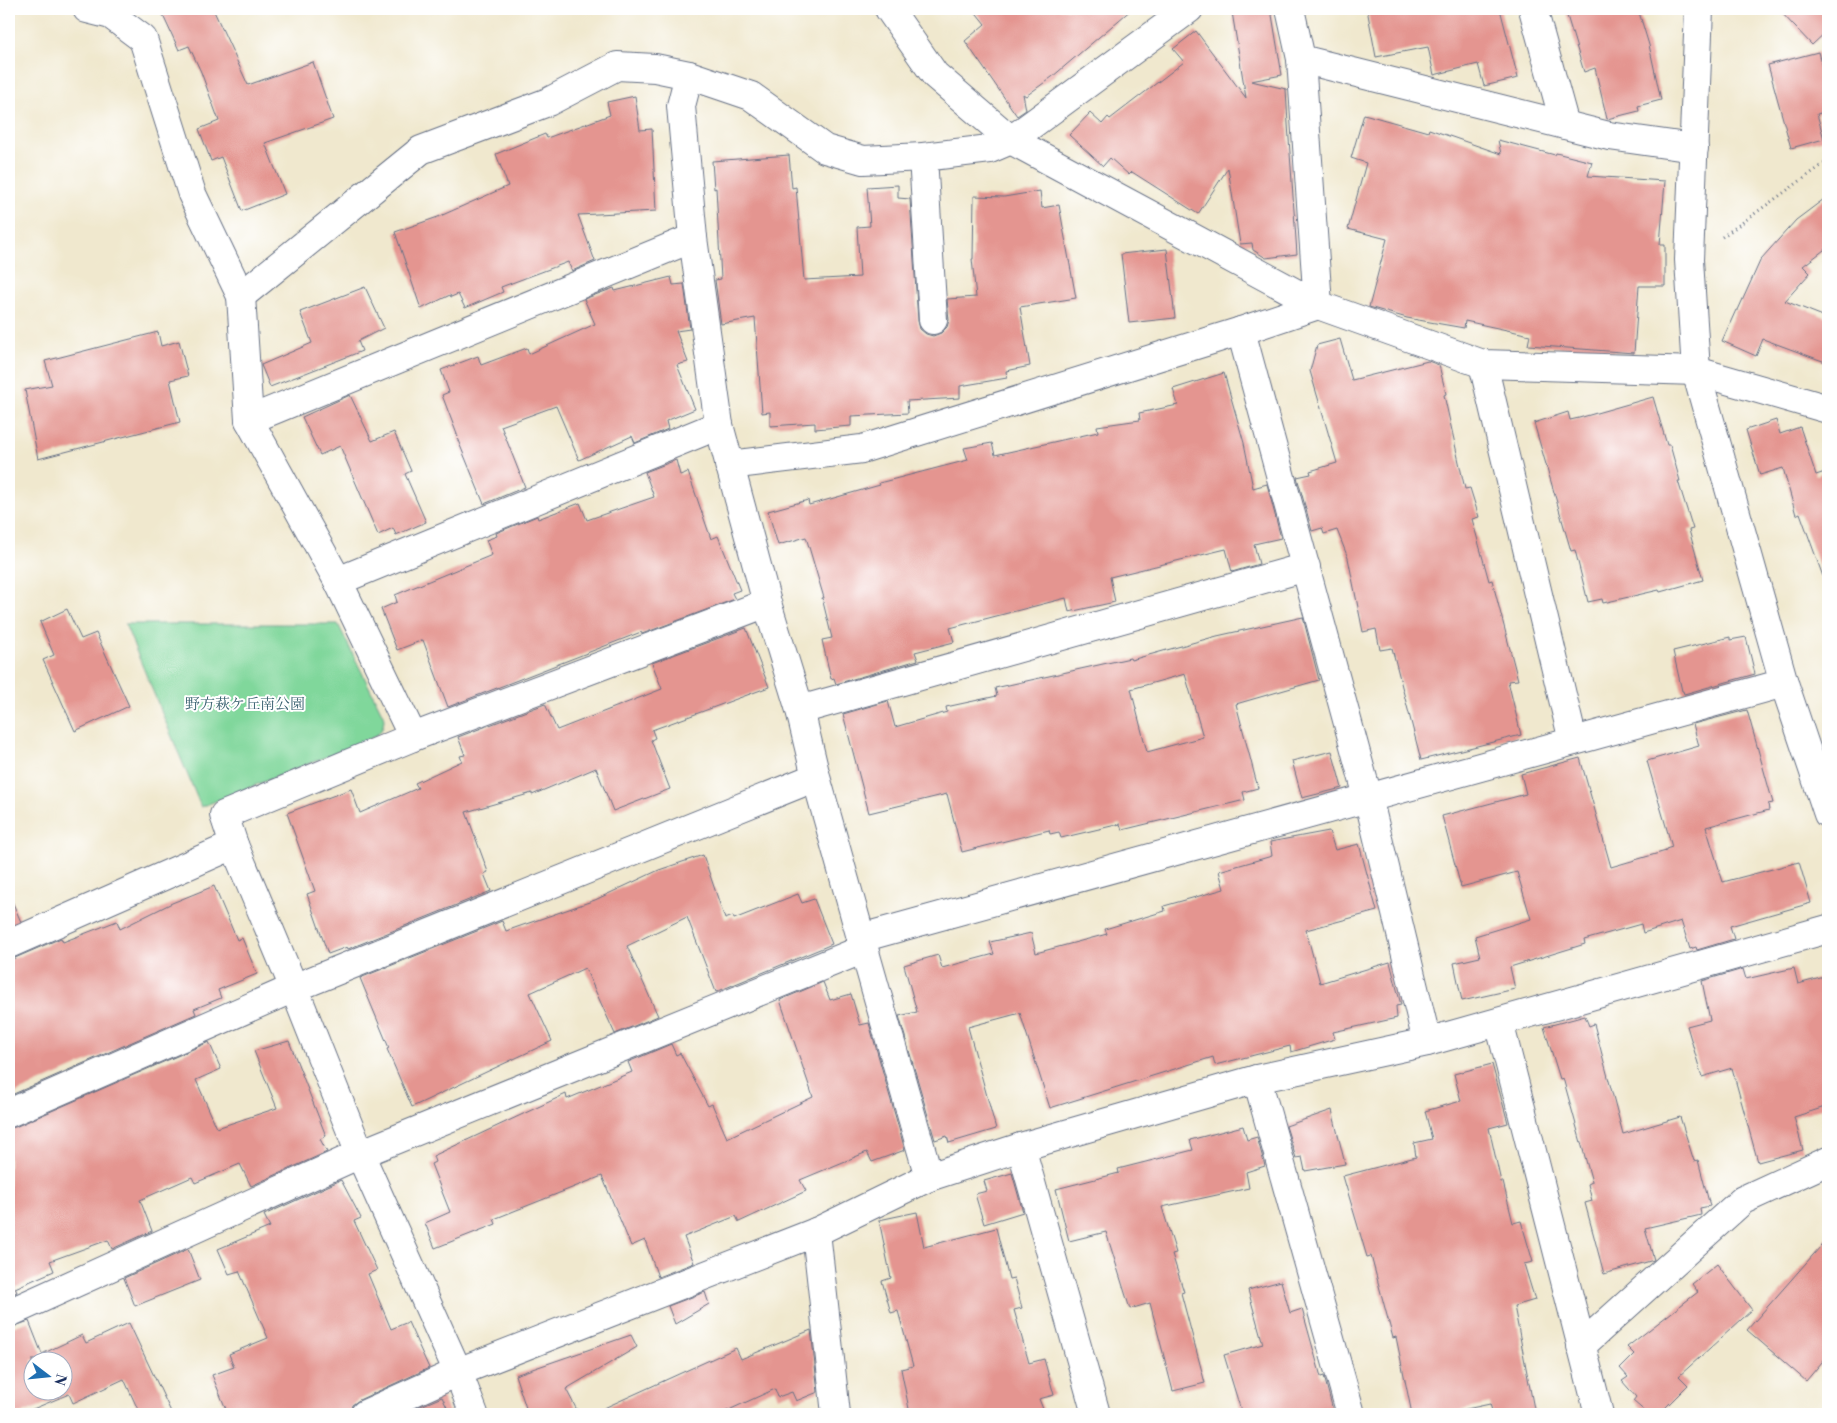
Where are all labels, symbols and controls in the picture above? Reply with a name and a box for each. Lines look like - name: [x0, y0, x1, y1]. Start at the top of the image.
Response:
- park label: 野方萩ケ丘南公園: [185, 695, 305, 714]
- north arrow: [22, 1350, 72, 1400]
- text: N: [49, 1372, 70, 1387]

